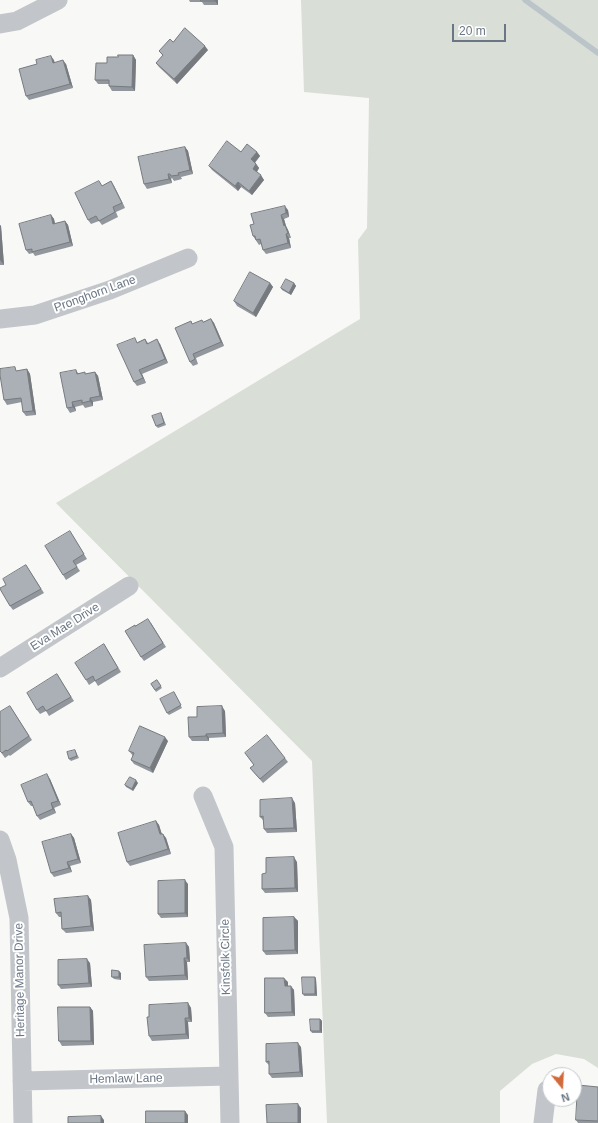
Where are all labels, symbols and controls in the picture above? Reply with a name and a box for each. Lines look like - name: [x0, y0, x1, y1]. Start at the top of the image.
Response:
- scale bar: [454, 16, 508, 42]
- text: 20 m: [459, 24, 486, 38]
- street label: Pronghorn Lane: [52, 273, 138, 315]
- street label: Eva Mae Drive: [28, 600, 102, 654]
- street label: Kinsfolk Circle: [218, 919, 234, 995]
- street label: Heritage Manor Drive: [12, 923, 28, 1037]
- north arrow: [542, 1067, 582, 1107]
- street label: Hemlaw Lane: [89, 1071, 163, 1087]
- text: N: [560, 1091, 571, 1104]

